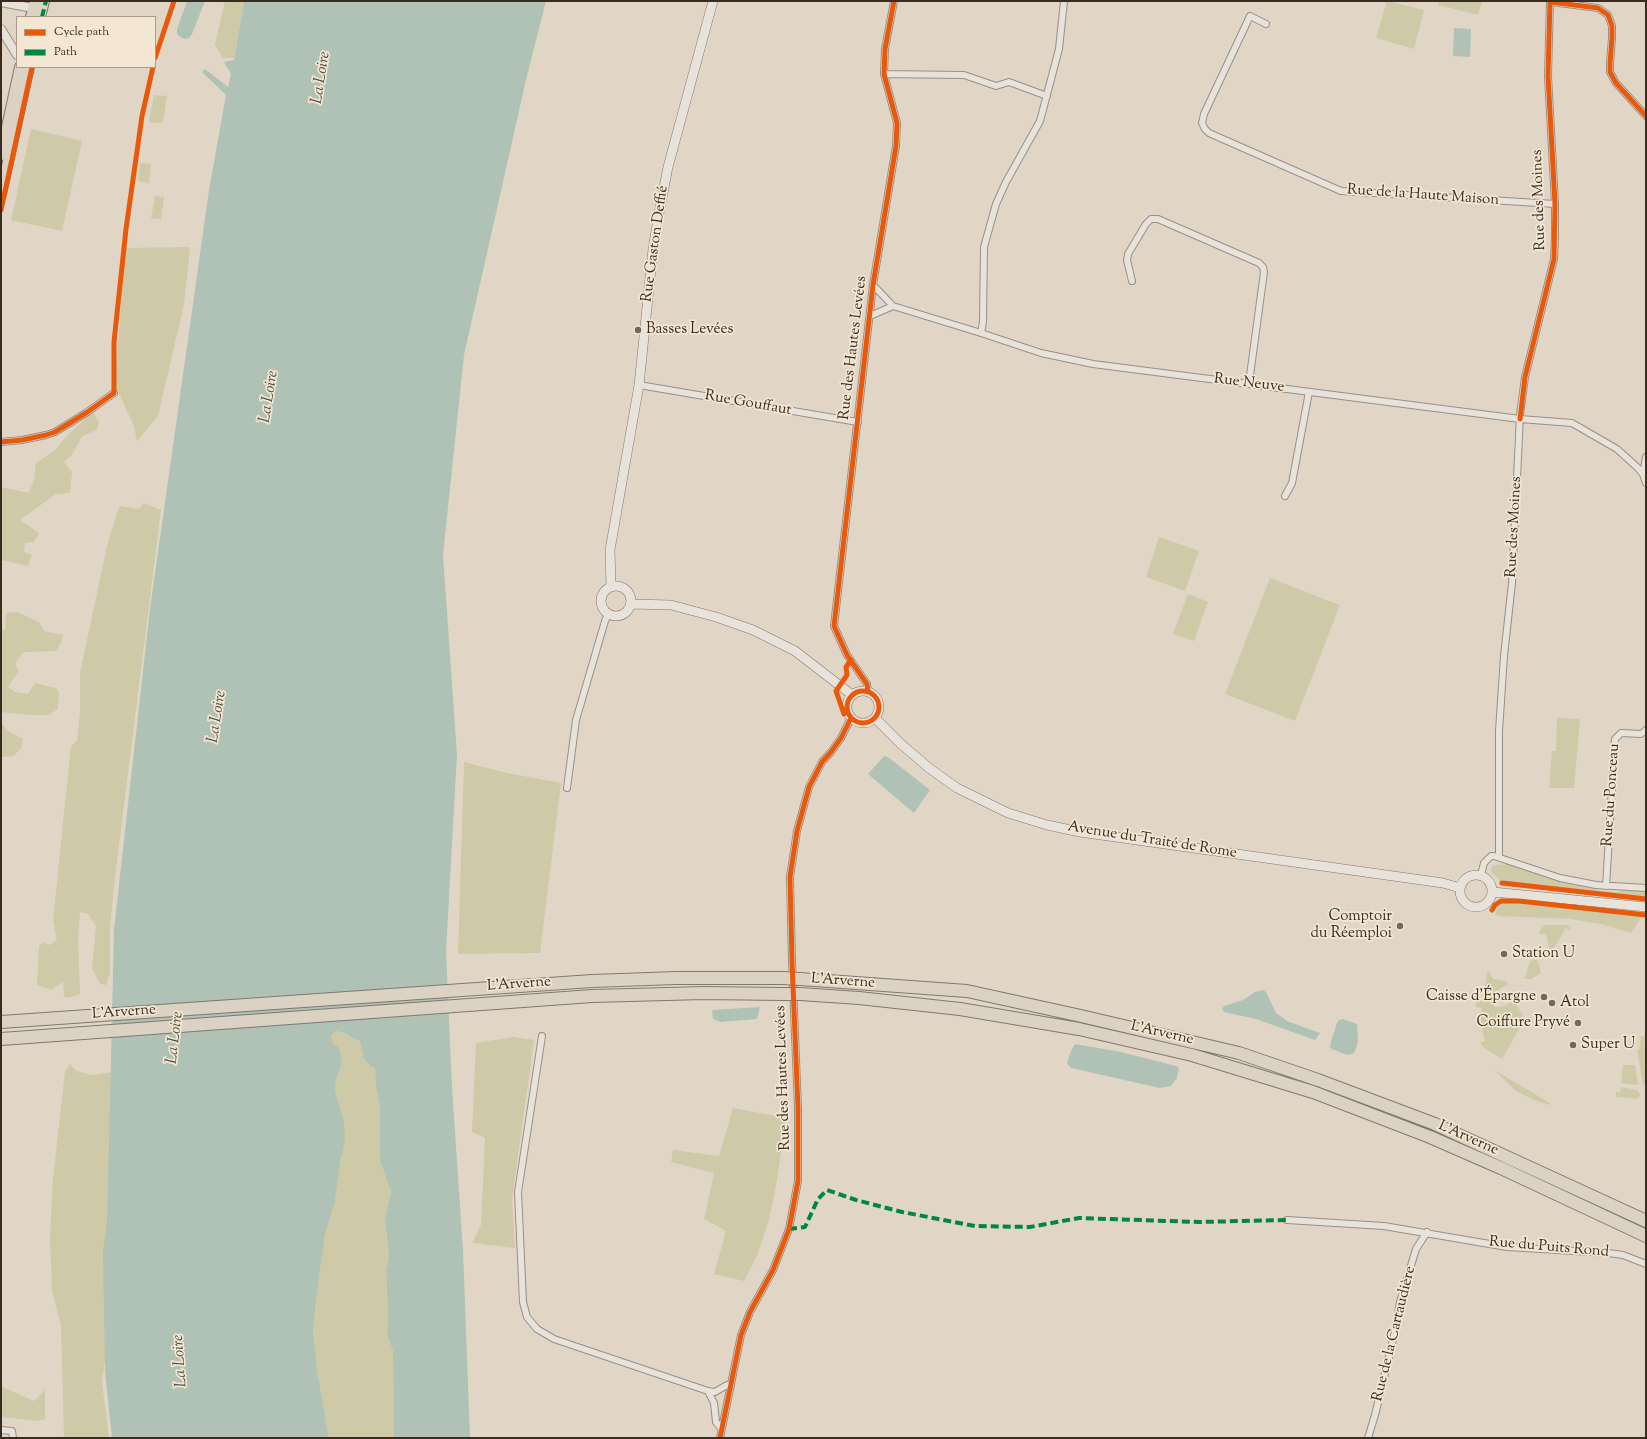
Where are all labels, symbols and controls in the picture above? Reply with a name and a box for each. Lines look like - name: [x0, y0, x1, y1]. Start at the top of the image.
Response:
- legend: [16, 16, 156, 68]
- text: Cycle path: [54, 23, 109, 41]
- text: Path: [54, 43, 77, 61]
- water label: La Loire: [308, 50, 336, 106]
- street label: Rue des Moines: [1529, 149, 1551, 251]
- street label: Rue de la Haute Maison: [1346, 182, 1500, 210]
- street label: Rue Gaston Deffié: [639, 185, 673, 303]
- street label: Rue des Hautes Levées: [836, 275, 872, 421]
- place label: Basses Levées: [646, 321, 733, 339]
- marker: Basses Levées: [633, 325, 643, 335]
- water label: La Loire: [256, 369, 284, 425]
- street label: Rue Neuve: [1213, 371, 1285, 397]
- street label: Rue Gouffaut: [703, 388, 793, 420]
- street label: Rue des Moines: [1503, 476, 1527, 578]
- water label: La Loire: [204, 689, 232, 745]
- street label: Rue du Ponceau: [1599, 743, 1625, 847]
- street label: Avenue du Traité de Rome: [1066, 819, 1238, 863]
- place label: Comptoir du Réemploi: [1311, 908, 1392, 943]
- marker: Comptoir du Réemploi: [1395, 921, 1405, 931]
- place label: Station U: [1512, 945, 1575, 963]
- marker: Station U: [1499, 949, 1509, 959]
- street label: L'Arverne: [810, 971, 876, 993]
- street label: L'Arverne: [486, 974, 552, 996]
- place label: Caisse d'Épargne: [1426, 988, 1536, 1006]
- marker: Caisse d'Épargne: [1539, 992, 1549, 1002]
- place label: Atol: [1560, 994, 1589, 1012]
- marker: Atol: [1547, 998, 1557, 1008]
- street label: L'Arverne: [91, 1002, 157, 1024]
- street label: Rue des Hautes Levées: [772, 1005, 796, 1151]
- water label: La Loire: [163, 1011, 189, 1065]
- place label: Coiffure Pryvé: [1477, 1014, 1570, 1032]
- street label: L'Arverne: [1129, 1018, 1195, 1050]
- marker: Coiffure Pryvé: [1573, 1018, 1583, 1028]
- place label: Super U: [1581, 1036, 1635, 1054]
- marker: Super U: [1568, 1040, 1578, 1050]
- street label: L'Arverne: [1435, 1118, 1501, 1160]
- street label: Rue du Puits Rond: [1488, 1234, 1610, 1262]
- street label: Rue de la Cartaudière: [1369, 1264, 1421, 1404]
- water label: La Loire: [170, 1334, 192, 1388]

